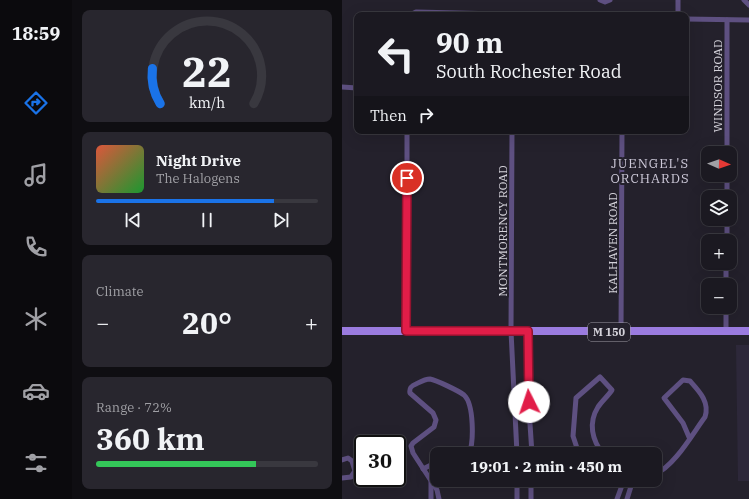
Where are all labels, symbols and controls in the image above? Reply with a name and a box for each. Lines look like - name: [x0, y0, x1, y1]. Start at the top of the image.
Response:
- text: 18:59: [12, 22, 60, 45]
- text: 90 m: [436, 24, 503, 61]
- icon: left: [370, 28, 422, 80]
- street label: WINDSOR ROAD: [710, 39, 725, 133]
- text: 22: [182, 44, 232, 98]
- text: South Rochester Road: [436, 60, 622, 83]
- icon: directions: [22, 89, 50, 117]
- text: km/h: [189, 93, 225, 112]
- icon: right: [415, 104, 437, 126]
- text: Then: [370, 106, 407, 125]
- north arrow: [701, 146, 737, 182]
- map controls: [701, 146, 737, 314]
- text: Night Drive: [156, 151, 241, 170]
- district label: JUENGEL'S ORCHARDS: [610, 155, 690, 187]
- icon: music: [22, 161, 50, 189]
- pin: [390, 161, 424, 195]
- street label: MONTMORENCY ROAD: [495, 165, 510, 297]
- icon: arrive: [396, 167, 418, 189]
- text: The Halogens: [156, 170, 240, 187]
- button: layers: [701, 190, 737, 226]
- street label: KALHAVEN ROAD: [605, 192, 620, 294]
- icon: previous: [122, 209, 144, 231]
- icon: pause: [196, 209, 218, 231]
- icon: next: [270, 209, 292, 231]
- icon: phone: [22, 233, 50, 261]
- button: +: [701, 234, 737, 270]
- button: −: [701, 278, 737, 314]
- text: Climate: [96, 283, 143, 300]
- text: 20°: [182, 303, 232, 342]
- icon: climate: [22, 305, 50, 333]
- text: −: [96, 308, 109, 337]
- text: +: [305, 308, 318, 337]
- road number: M 150: [588, 323, 630, 341]
- icon: car: [22, 377, 50, 405]
- position arrow: [508, 381, 550, 423]
- text: Range · 72%: [96, 399, 172, 416]
- text: 360 km: [96, 419, 205, 458]
- speed limit sign: 30: [354, 435, 406, 487]
- icon: filters: [22, 449, 50, 477]
- text: 19:01 · 2 min · 450 m: [470, 457, 622, 476]

